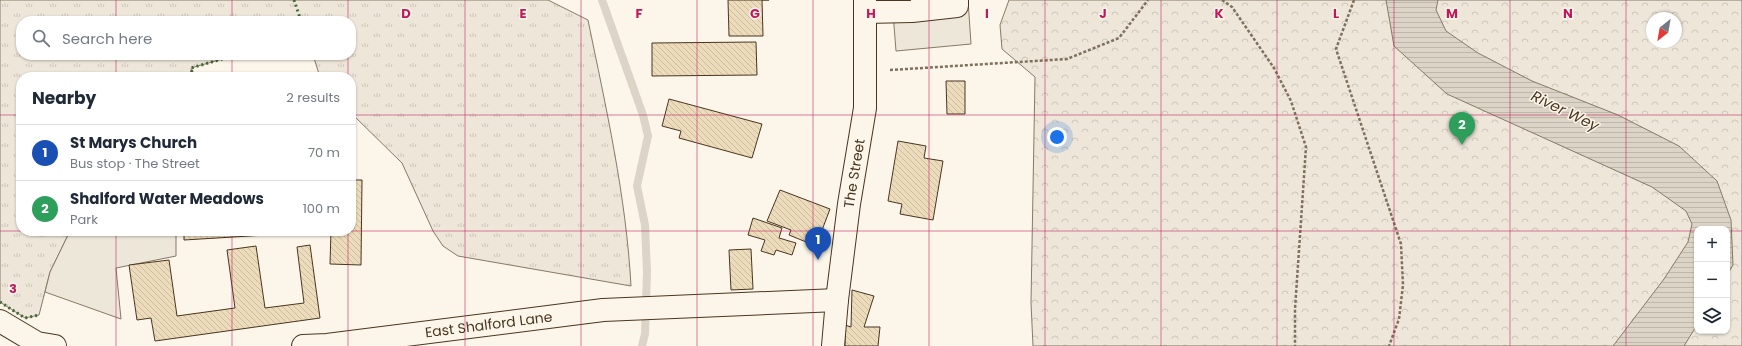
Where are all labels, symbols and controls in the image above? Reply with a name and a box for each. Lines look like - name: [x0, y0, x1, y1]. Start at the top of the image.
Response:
- text: D: [401, 4, 411, 23]
- text: E: [519, 4, 527, 23]
- text: F: [635, 4, 643, 23]
- text: G: [750, 4, 760, 23]
- text: H: [866, 4, 876, 23]
- text: I: [985, 4, 989, 23]
- text: J: [1099, 4, 1107, 23]
- text: K: [1214, 4, 1224, 23]
- text: L: [1333, 4, 1339, 23]
- text: M: [1446, 4, 1458, 23]
- text: N: [1563, 4, 1573, 23]
- north arrow: [1646, 12, 1682, 48]
- search box: [16, 16, 356, 60]
- icon: search: [30, 27, 52, 49]
- text: Search here: [62, 28, 152, 49]
- water label: River Wey: [1528, 85, 1603, 136]
- text: Nearby: [32, 86, 96, 110]
- text: 2 results: [286, 88, 340, 107]
- pin: 2: [1449, 112, 1475, 145]
- your location: [1047, 127, 1067, 147]
- text: St Marys Church: [70, 132, 197, 153]
- street label: The Street: [839, 137, 870, 209]
- text: 1: [43, 143, 47, 162]
- text: 70 m: [308, 143, 340, 162]
- text: Bus stop · The Street: [70, 154, 200, 173]
- text: Shalford Water Meadows: [70, 188, 264, 209]
- text: 2: [41, 199, 49, 218]
- text: 100 m: [303, 199, 340, 218]
- text: Park: [70, 210, 98, 229]
- map controls: [1694, 226, 1730, 334]
- button: +: [1694, 226, 1730, 262]
- pin: 1: [805, 227, 831, 260]
- button: −: [1694, 262, 1730, 298]
- text: 3: [9, 279, 17, 298]
- button: layers: [1694, 298, 1730, 334]
- street label: East Shalford Lane: [424, 306, 554, 342]

